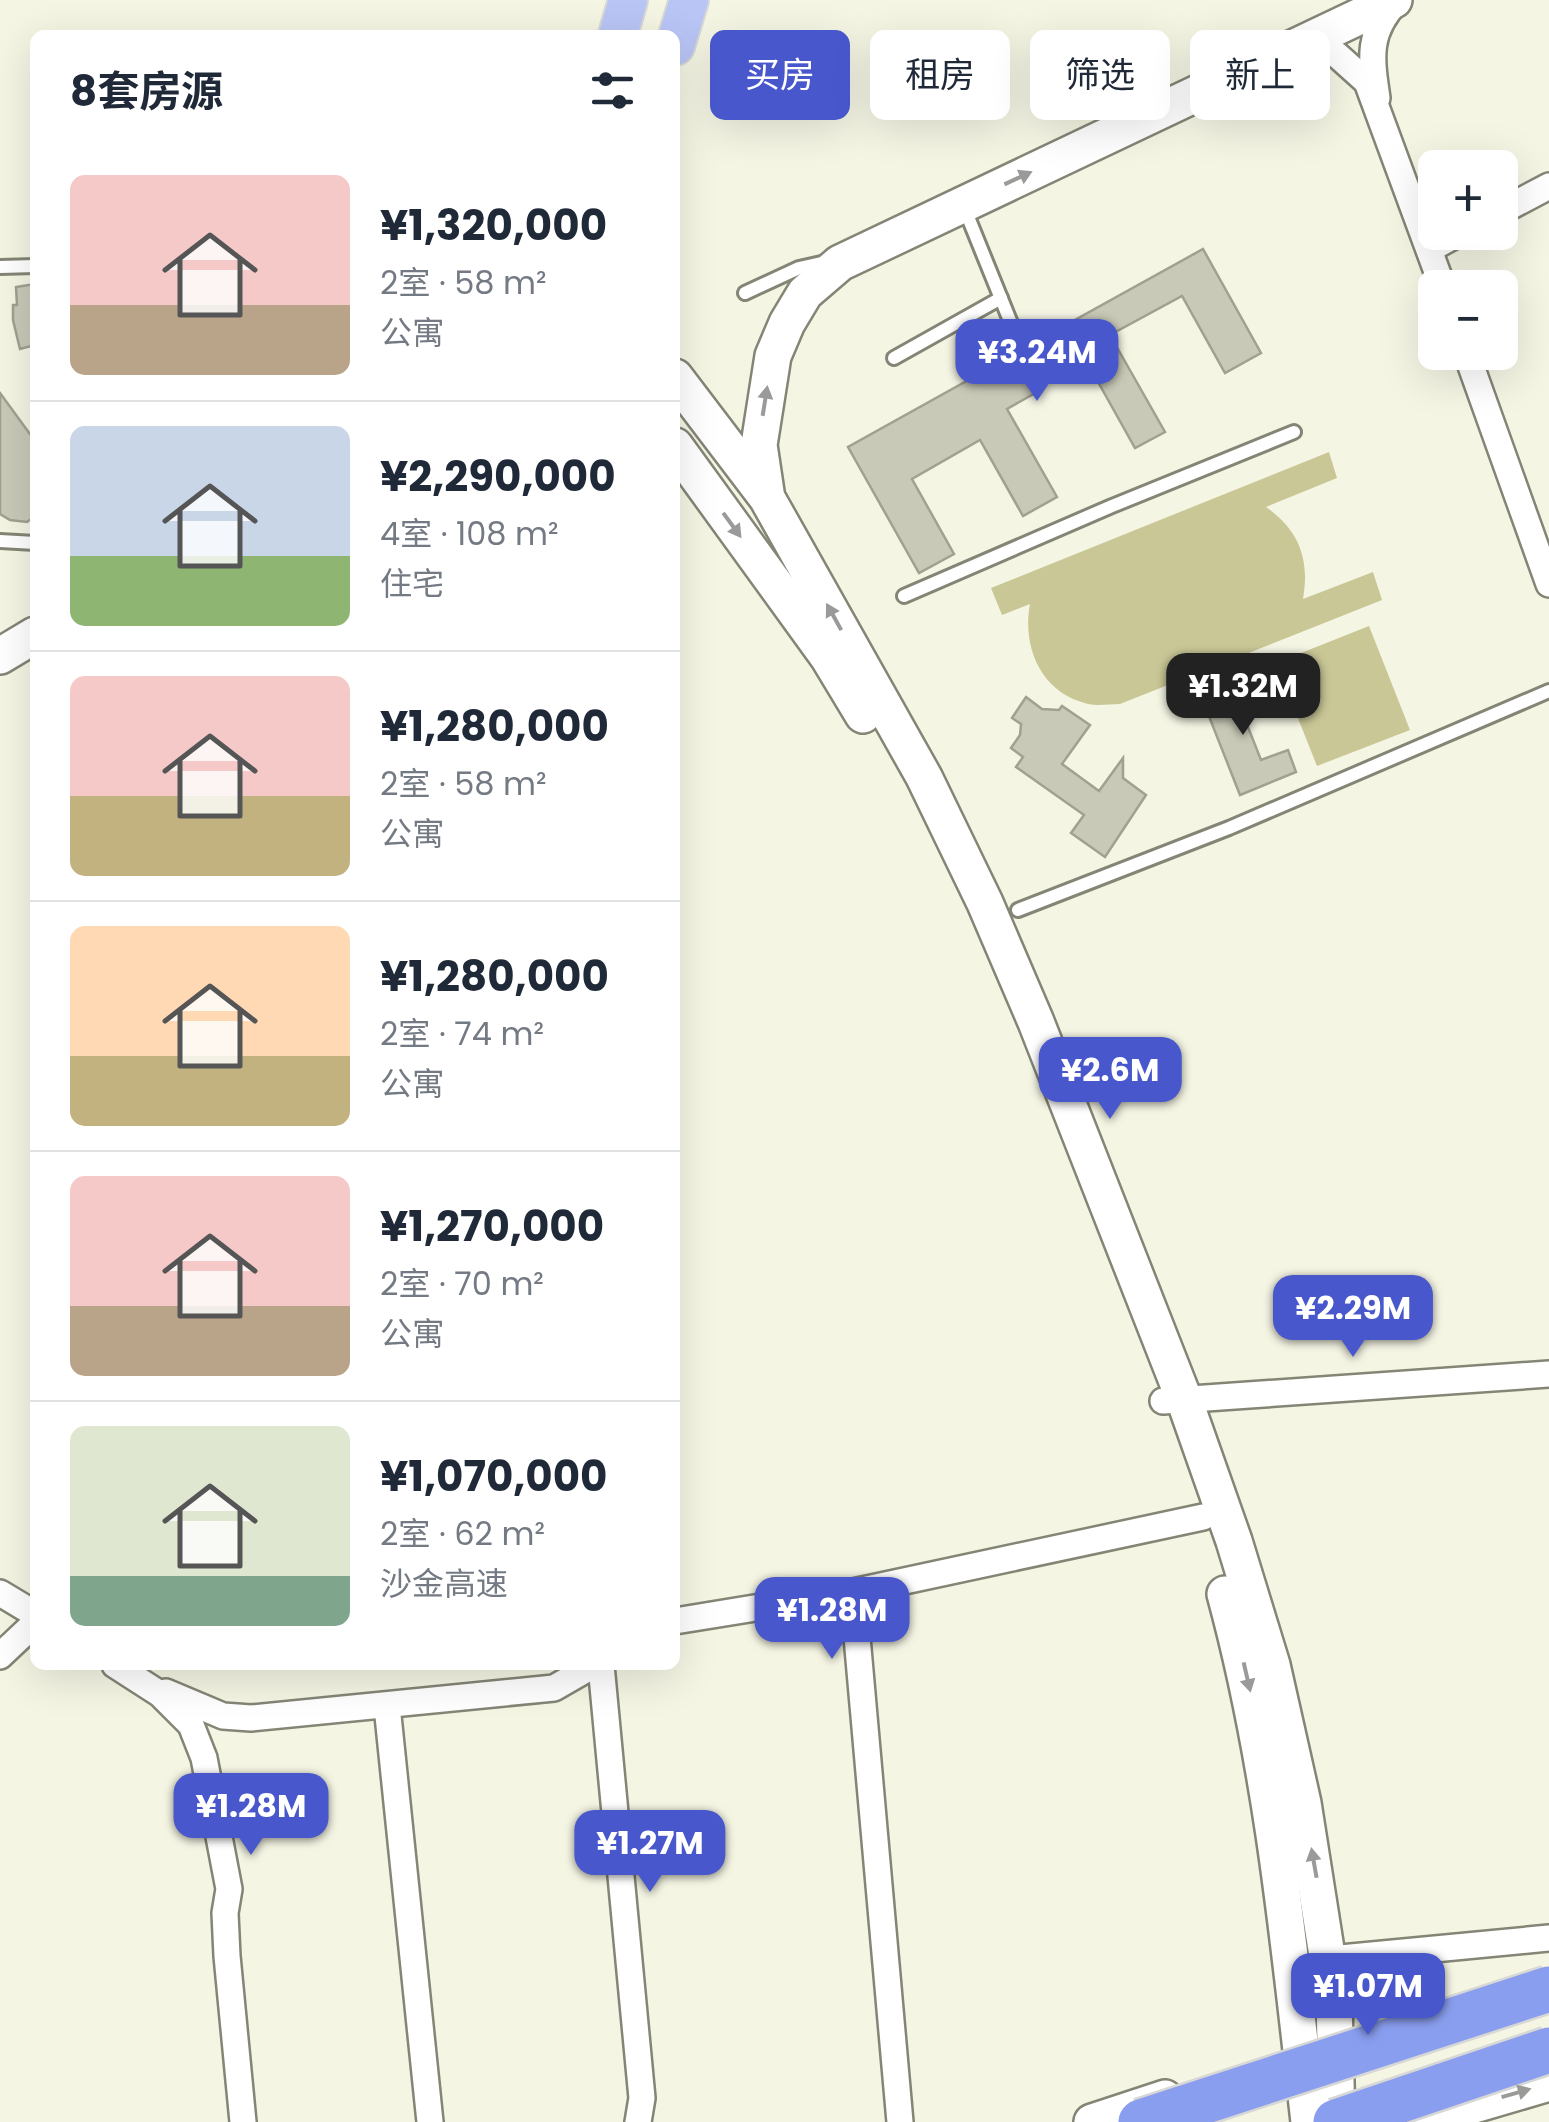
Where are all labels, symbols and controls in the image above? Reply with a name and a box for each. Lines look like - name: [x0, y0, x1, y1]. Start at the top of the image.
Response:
- chip: 买房: [710, 30, 850, 120]
- chip: 租房: [870, 30, 1010, 120]
- chip: 筛选: [1030, 30, 1170, 120]
- chip: 新上: [1190, 30, 1330, 120]
- text: 8套房源: [70, 62, 223, 121]
- icon: filters: [585, 63, 640, 118]
- map controls: [1418, 150, 1518, 370]
- button: +: [1418, 150, 1518, 250]
- one-way arrow: [1004, 170, 1033, 187]
- text: ¥1,320,000: [380, 196, 607, 255]
- icon: home: [150, 215, 270, 335]
- text: 2室 · 58 m²: [380, 260, 547, 305]
- button: −: [1418, 270, 1518, 370]
- text: 公寓: [380, 310, 444, 355]
- pin: ¥3.24M: [956, 319, 1118, 404]
- text: ¥3.24M: [977, 329, 1097, 374]
- one-way arrow: [758, 385, 774, 417]
- text: ¥2,290,000: [380, 447, 616, 506]
- icon: home: [150, 466, 270, 586]
- text: 4室 · 108 m²: [380, 511, 559, 556]
- one-way arrow: [722, 512, 741, 538]
- text: 住宅: [380, 561, 444, 606]
- one-way arrow: [826, 603, 843, 632]
- pin: ¥1.32M: [1162, 653, 1324, 738]
- text: ¥1.32M: [1188, 663, 1298, 708]
- text: ¥1,280,000: [380, 697, 609, 756]
- icon: home: [150, 716, 270, 836]
- text: 2室 · 58 m²: [380, 761, 547, 806]
- text: 公寓: [380, 811, 444, 856]
- text: ¥1,280,000: [380, 947, 609, 1006]
- icon: home: [150, 966, 270, 1086]
- text: 2室 · 74 m²: [380, 1011, 544, 1056]
- pin: ¥2.6M: [1040, 1037, 1180, 1122]
- text: ¥2.6M: [1061, 1047, 1159, 1092]
- text: 公寓: [380, 1061, 444, 1106]
- text: ¥1,270,000: [380, 1197, 604, 1256]
- icon: home: [150, 1216, 270, 1336]
- text: 2室 · 70 m²: [380, 1261, 544, 1306]
- pin: ¥2.29M: [1272, 1275, 1434, 1360]
- text: ¥2.29M: [1295, 1285, 1411, 1330]
- text: 公寓: [380, 1311, 444, 1356]
- text: ¥1,070,000: [380, 1447, 607, 1506]
- icon: home: [150, 1466, 270, 1586]
- text: 2室 · 62 m²: [380, 1511, 545, 1556]
- text: 沙金高速: [380, 1561, 508, 1606]
- pin: ¥1.28M: [751, 1577, 913, 1662]
- text: ¥1.28M: [777, 1587, 887, 1632]
- one-way arrow: [1240, 1662, 1255, 1693]
- pin: ¥1.28M: [170, 1773, 332, 1858]
- text: ¥1.28M: [196, 1783, 306, 1828]
- pin: ¥1.27M: [569, 1810, 731, 1895]
- text: ¥1.27M: [596, 1820, 704, 1865]
- one-way arrow: [1306, 1846, 1321, 1878]
- pin: ¥1.07M: [1287, 1953, 1449, 2038]
- text: ¥1.07M: [1313, 1963, 1423, 2008]
- one-way arrow: [1501, 2085, 1532, 2100]

